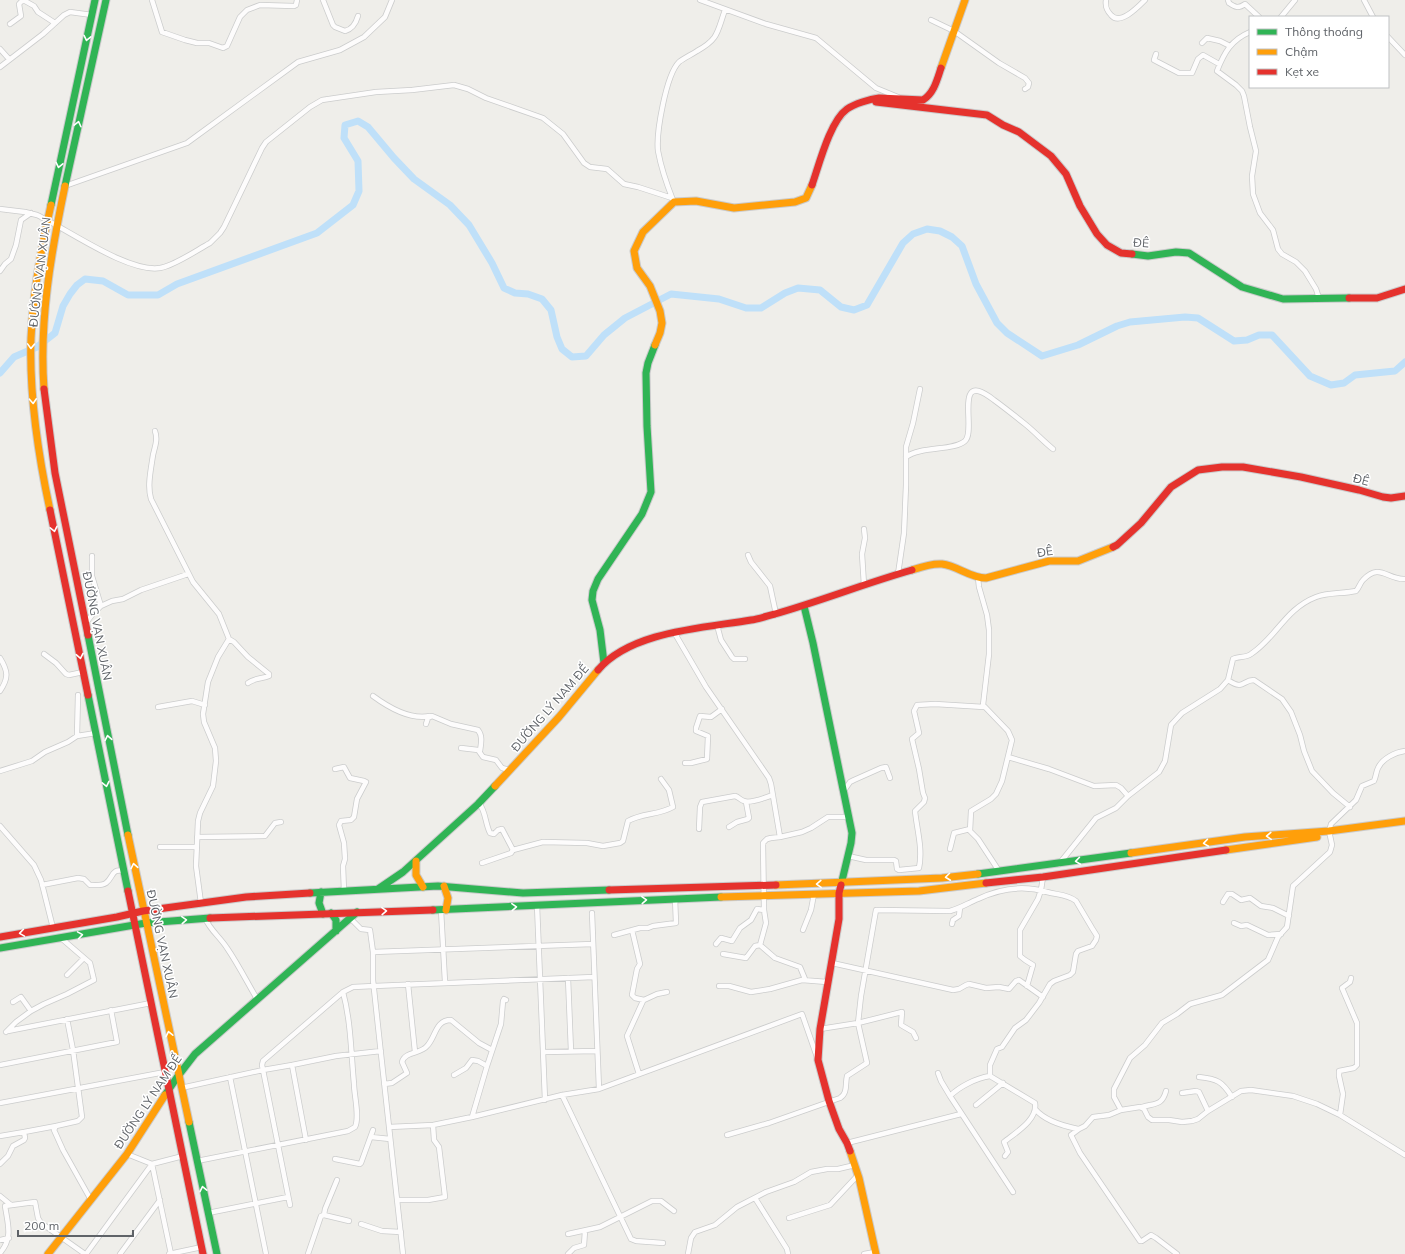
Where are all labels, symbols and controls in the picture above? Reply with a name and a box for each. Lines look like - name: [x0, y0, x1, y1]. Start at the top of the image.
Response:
- legend: [1249, 16, 1389, 88]
- text: Thông thoáng: [1285, 24, 1363, 39]
- one-way arrow: [84, 35, 92, 41]
- text: Chậm: [1285, 44, 1318, 59]
- text: Kẹt xe: [1285, 64, 1319, 79]
- one-way arrow: [74, 121, 82, 127]
- one-way arrow: [56, 162, 64, 168]
- street label: ĐƯỜNG VẠN XUÂN: [25, 216, 54, 328]
- street label: ĐÊ: [1133, 234, 1150, 251]
- one-way arrow: [27, 343, 35, 349]
- one-way arrow: [29, 398, 37, 404]
- street label: ĐÊ: [1351, 470, 1371, 489]
- one-way arrow: [49, 526, 58, 532]
- street label: ĐÊ: [1036, 543, 1054, 560]
- street label: ĐƯỜNG VẠN XUÂN: [80, 570, 115, 682]
- one-way arrow: [76, 653, 84, 659]
- street label: ĐƯỜNG LÝ NAM ĐẾ: [508, 660, 592, 754]
- one-way arrow: [105, 735, 113, 741]
- one-way arrow: [101, 781, 110, 787]
- one-way arrow: [1266, 832, 1272, 840]
- one-way arrow: [1203, 838, 1209, 847]
- one-way arrow: [1074, 856, 1081, 865]
- one-way arrow: [130, 863, 139, 869]
- one-way arrow: [945, 872, 952, 881]
- one-way arrow: [816, 880, 822, 888]
- street label: ĐƯỜNG VẠN XUÂN: [144, 888, 181, 1000]
- one-way arrow: [641, 896, 647, 904]
- one-way arrow: [511, 902, 517, 911]
- one-way arrow: [381, 907, 387, 916]
- one-way arrow: [181, 915, 188, 924]
- one-way arrow: [19, 928, 25, 937]
- one-way arrow: [77, 931, 83, 940]
- one-way arrow: [166, 1031, 174, 1037]
- street label: ĐƯỜNG LÝ NAM ĐẾ: [110, 1051, 185, 1152]
- one-way arrow: [199, 1185, 207, 1192]
- scale bar: [18, 1212, 133, 1238]
- text: 200 m: [24, 1218, 59, 1233]

